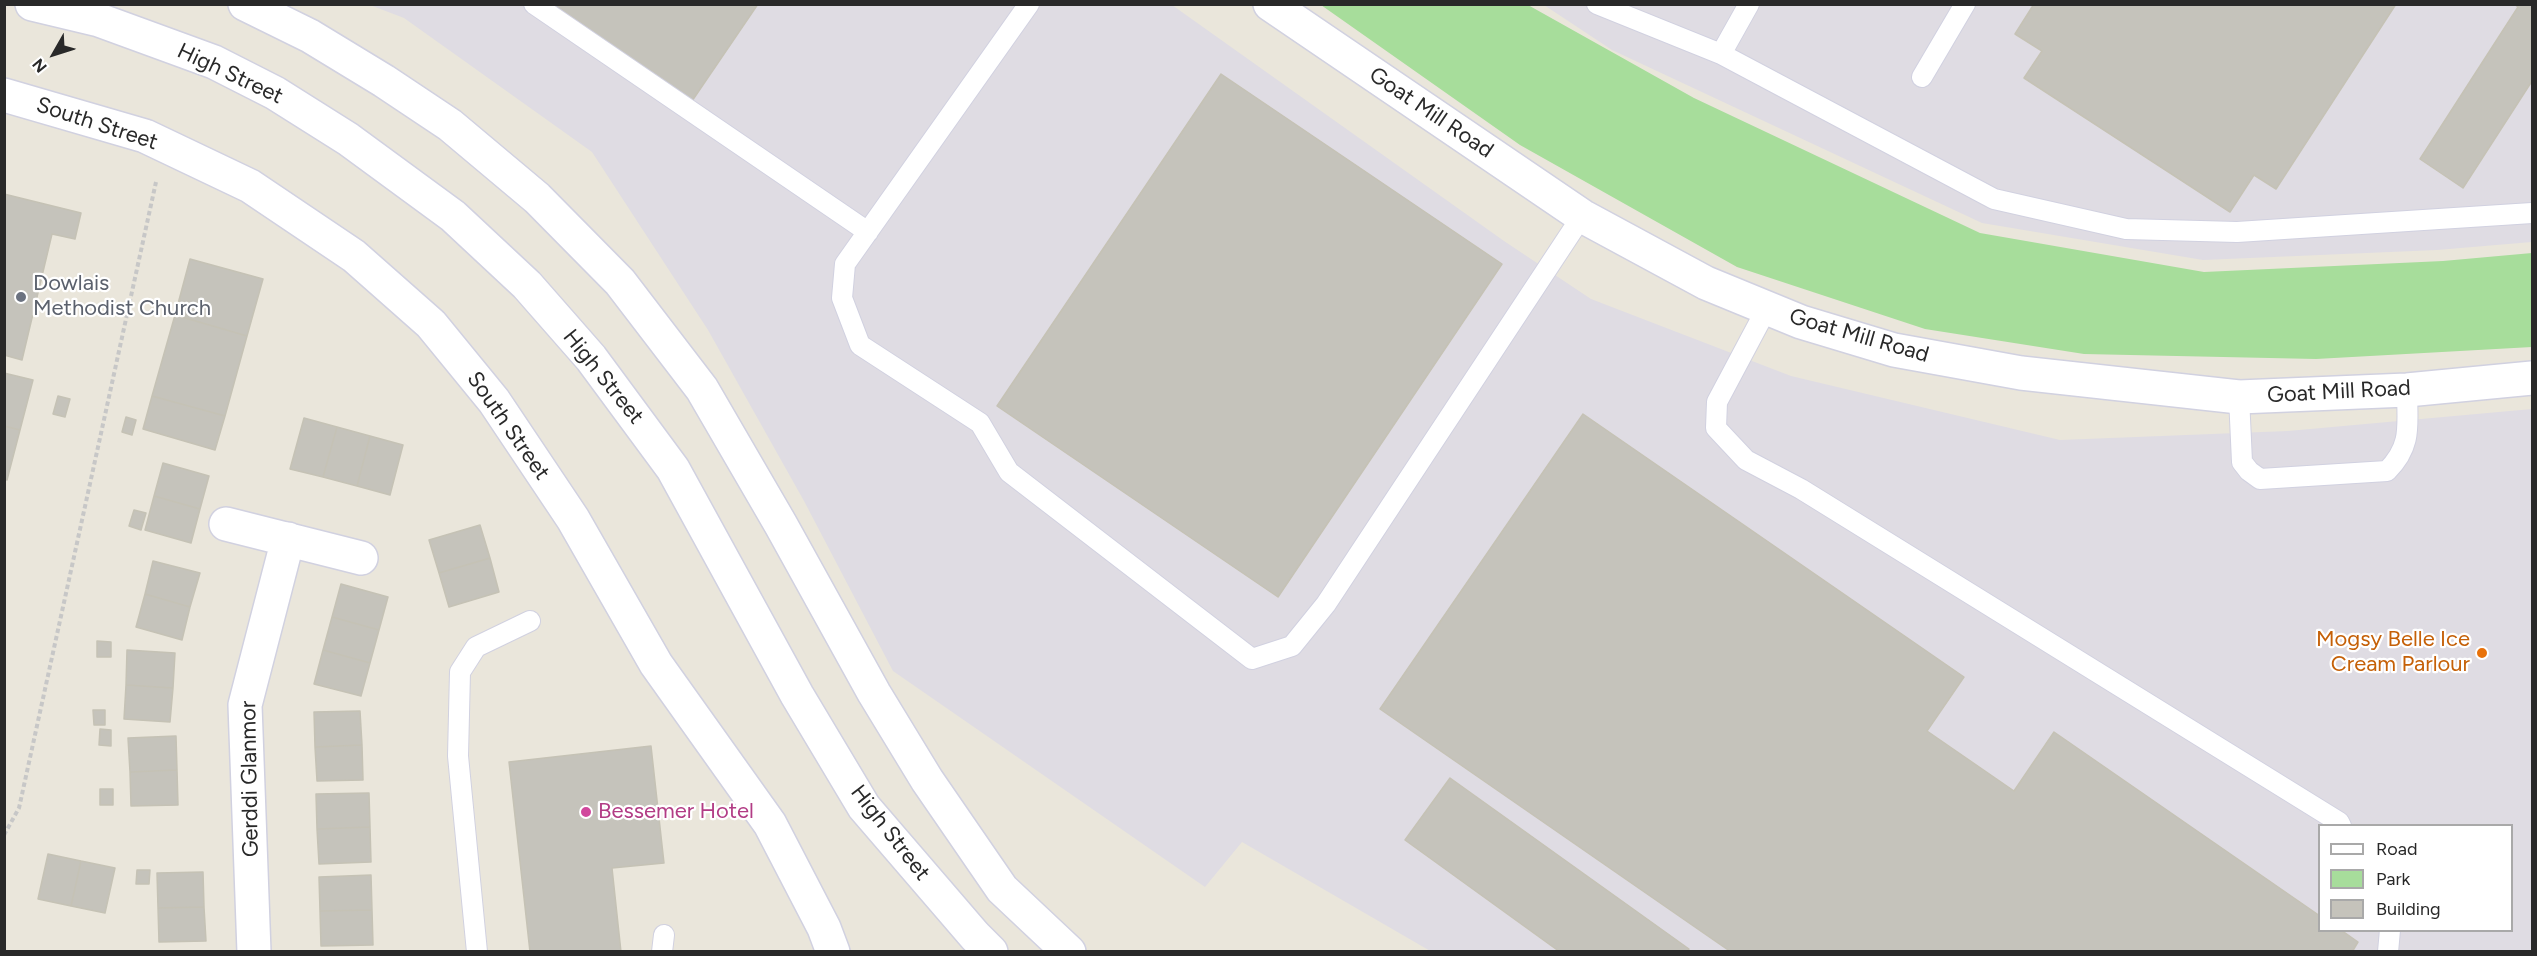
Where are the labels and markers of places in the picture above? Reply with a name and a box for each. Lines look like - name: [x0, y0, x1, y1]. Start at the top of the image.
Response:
- place label: Dowlais Methodist Church: [33, 271, 211, 322]
- marker: Dowlais Methodist Church: [14, 290, 28, 304]
- place label: Mogsy Belle Ice Cream Parlour: [2316, 627, 2470, 678]
- marker: Mogsy Belle Ice Cream Parlour: [2475, 646, 2489, 660]
- place label: Bessemer Hotel: [598, 799, 754, 825]
- marker: Bessemer Hotel: [579, 805, 593, 819]

